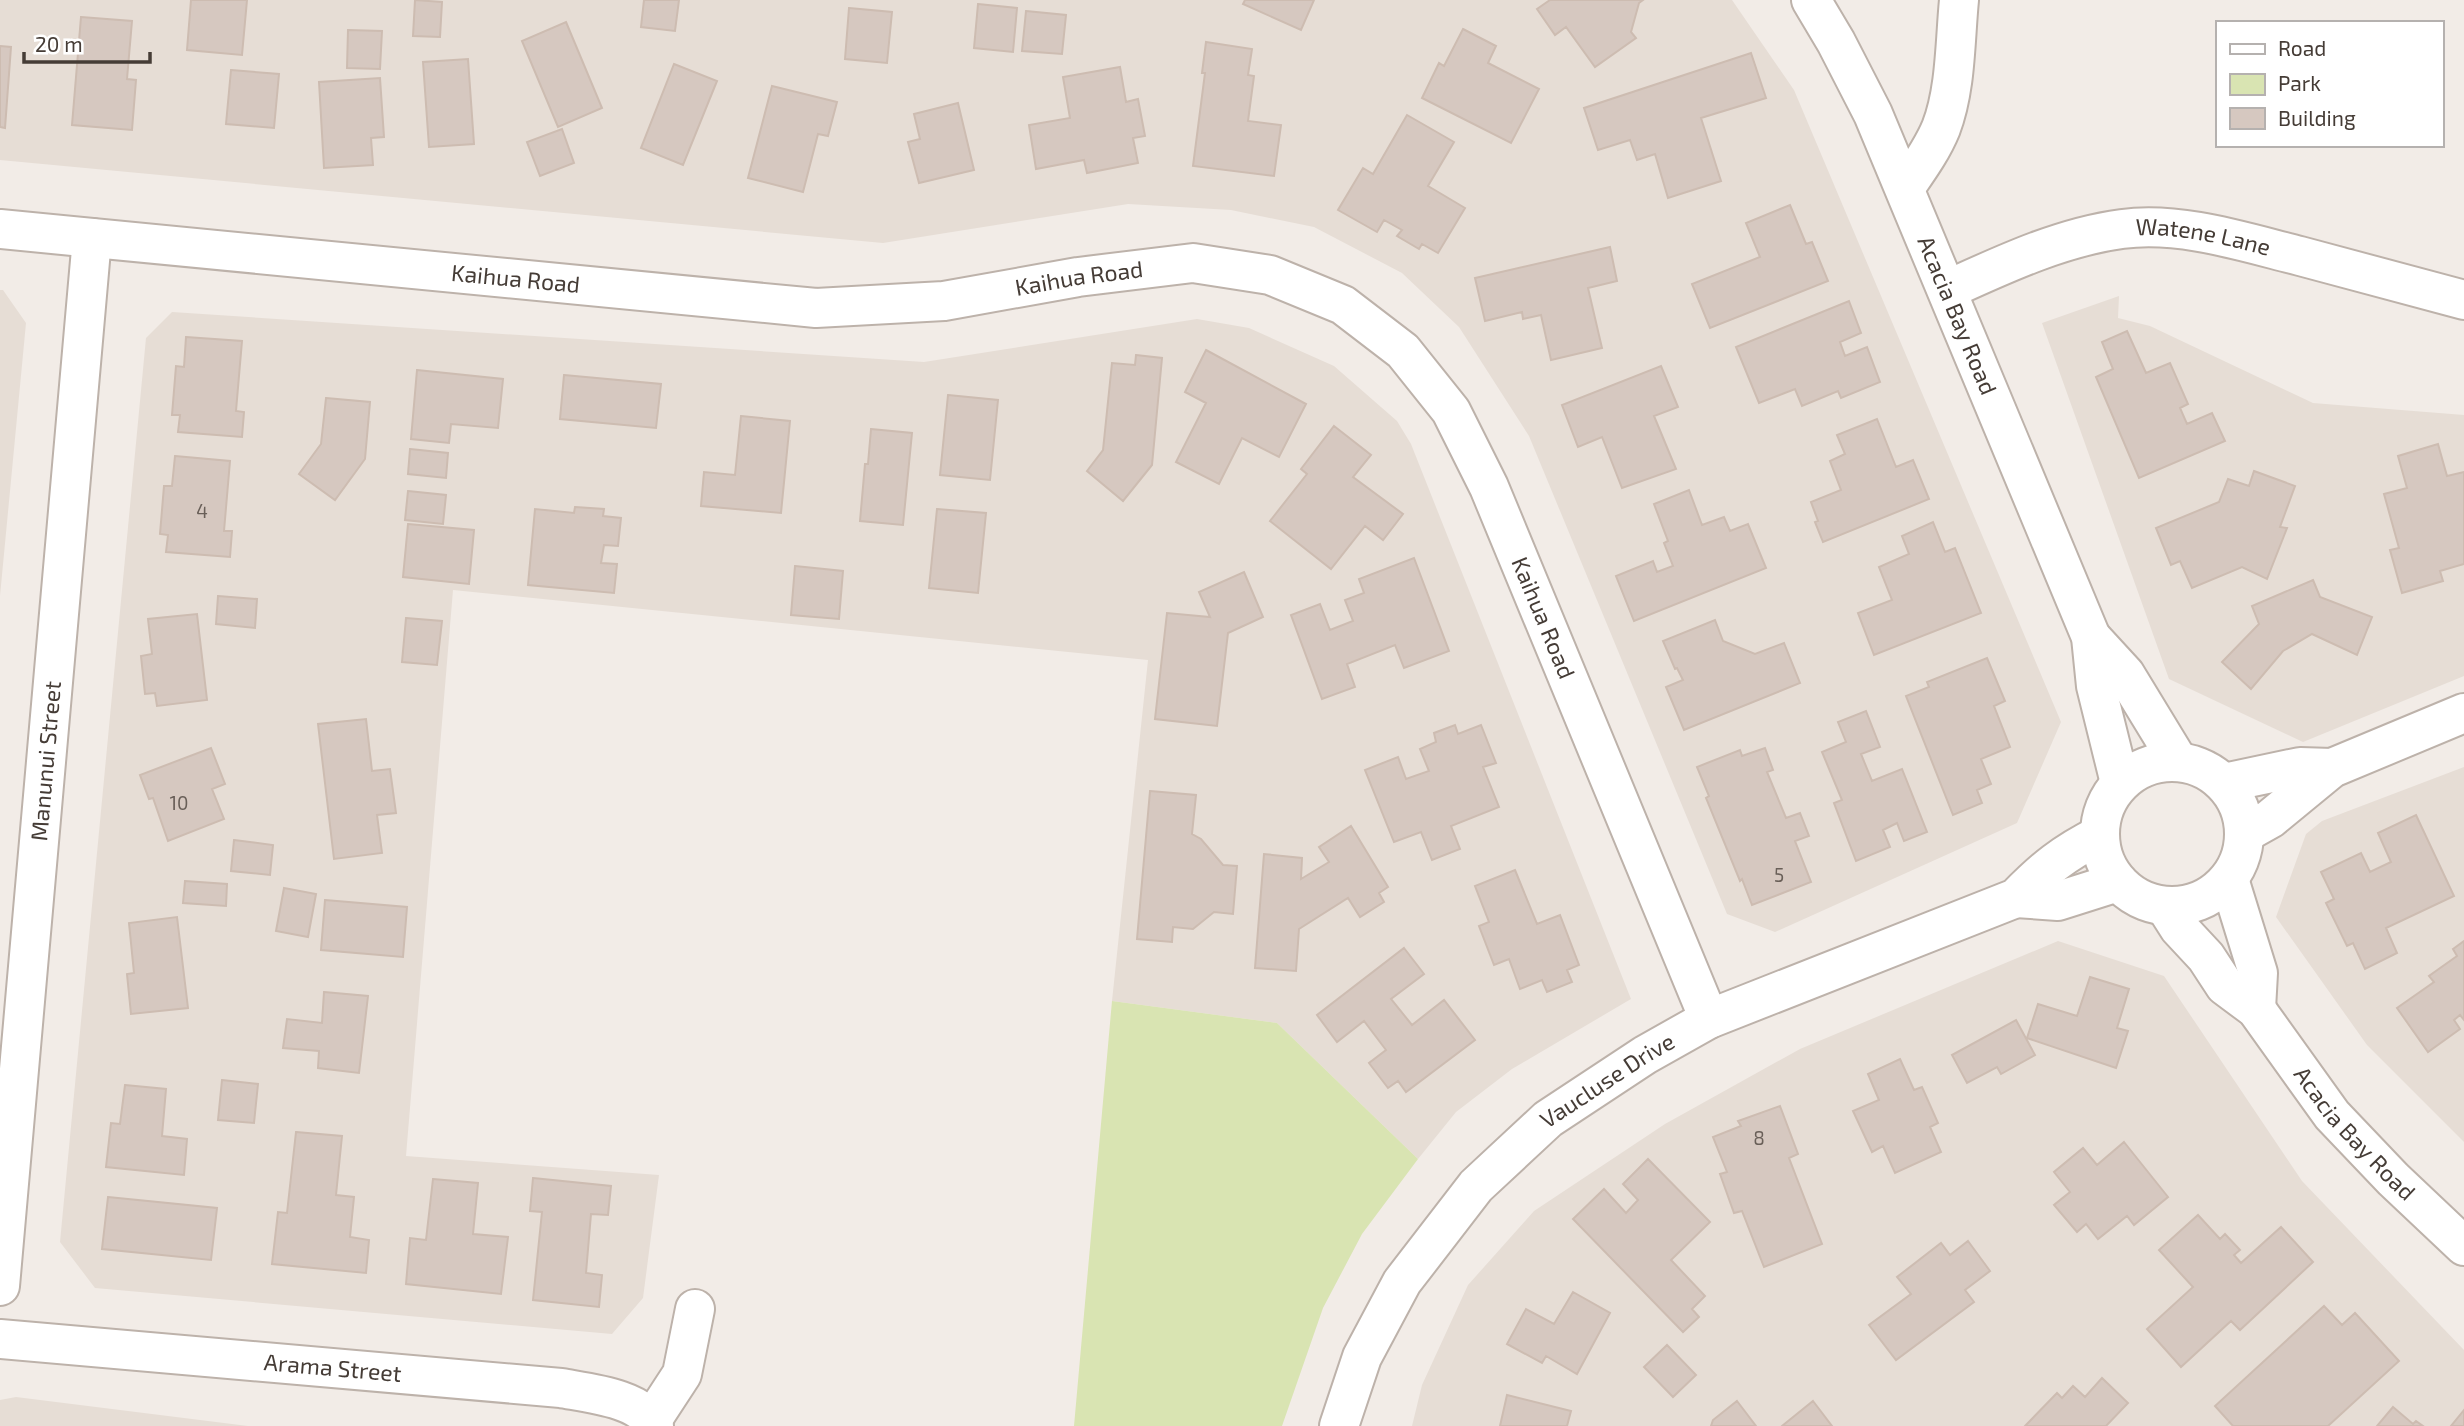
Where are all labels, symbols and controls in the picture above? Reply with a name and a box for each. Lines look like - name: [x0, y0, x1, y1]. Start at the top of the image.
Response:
- scale bar: [24, 21, 150, 65]
- legend: [2216, 21, 2443, 147]
- text: 20 m: [35, 31, 83, 56]
- text: Road: [2278, 35, 2326, 60]
- text: Park: [2278, 70, 2321, 95]
- text: Building: [2278, 105, 2356, 130]
- street label: Watene Lane: [2136, 212, 2274, 261]
- street label: Acacia Bay Road: [1912, 231, 2003, 399]
- street label: Kaihua Road: [1013, 254, 1145, 301]
- street label: Kaihua Road: [450, 258, 581, 298]
- house number: 4: [196, 499, 208, 522]
- street label: Kaihua Road: [1506, 553, 1582, 683]
- street label: Manunui Street: [24, 679, 66, 842]
- house number: 10: [169, 791, 189, 814]
- house number: 5: [1774, 863, 1784, 886]
- street label: Vaucluse Drive: [1534, 1026, 1679, 1133]
- street label: Acacia Bay Road: [2289, 1061, 2421, 1206]
- house number: 8: [1753, 1126, 1765, 1149]
- street label: Arama Street: [263, 1347, 403, 1387]

